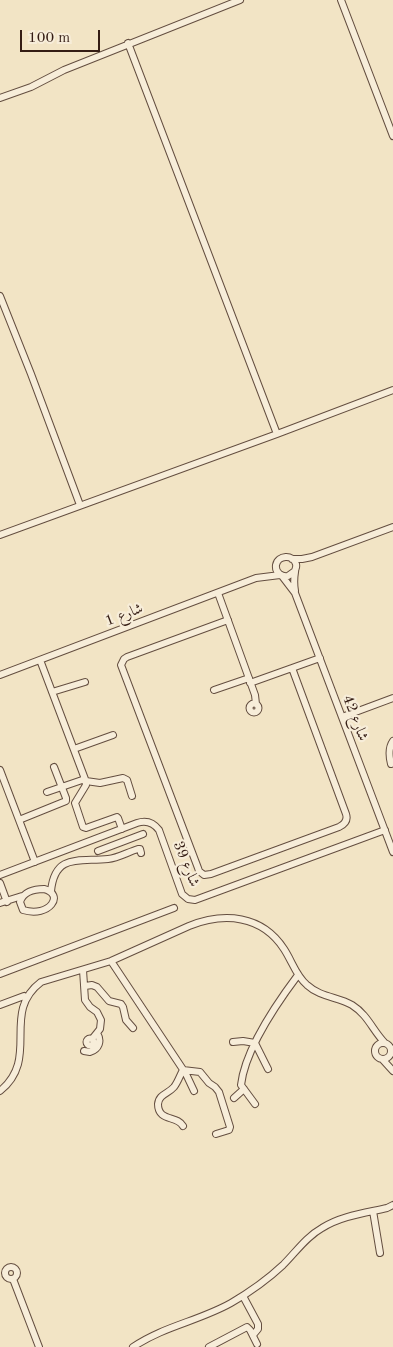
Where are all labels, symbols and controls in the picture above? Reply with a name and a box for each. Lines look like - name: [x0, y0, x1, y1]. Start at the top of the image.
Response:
- scale bar: [22, 20, 102, 52]
- text: 100 m: [28, 31, 70, 46]
- street label: شارع 1: [103, 600, 145, 630]
- street label: شارع 42: [338, 693, 372, 743]
- street label: شارع 39: [169, 839, 203, 889]

